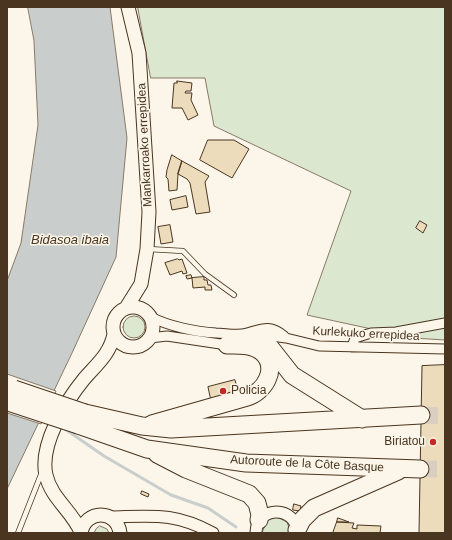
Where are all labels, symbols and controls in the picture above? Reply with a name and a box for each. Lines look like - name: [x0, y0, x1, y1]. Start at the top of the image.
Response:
- street label: Mankarroako errepidea: [135, 83, 155, 207]
- water label: Bidasoa ibaia: [31, 232, 109, 248]
- street label: Kurlekuko errepidea: [312, 324, 420, 344]
- place label: Policia: [231, 384, 266, 398]
- marker: Policia: [218, 386, 228, 396]
- place label: Biriatou: [384, 435, 425, 449]
- marker: Biriatou: [428, 437, 438, 447]
- street label: Autoroute de la Côte Basque: [230, 453, 384, 475]

